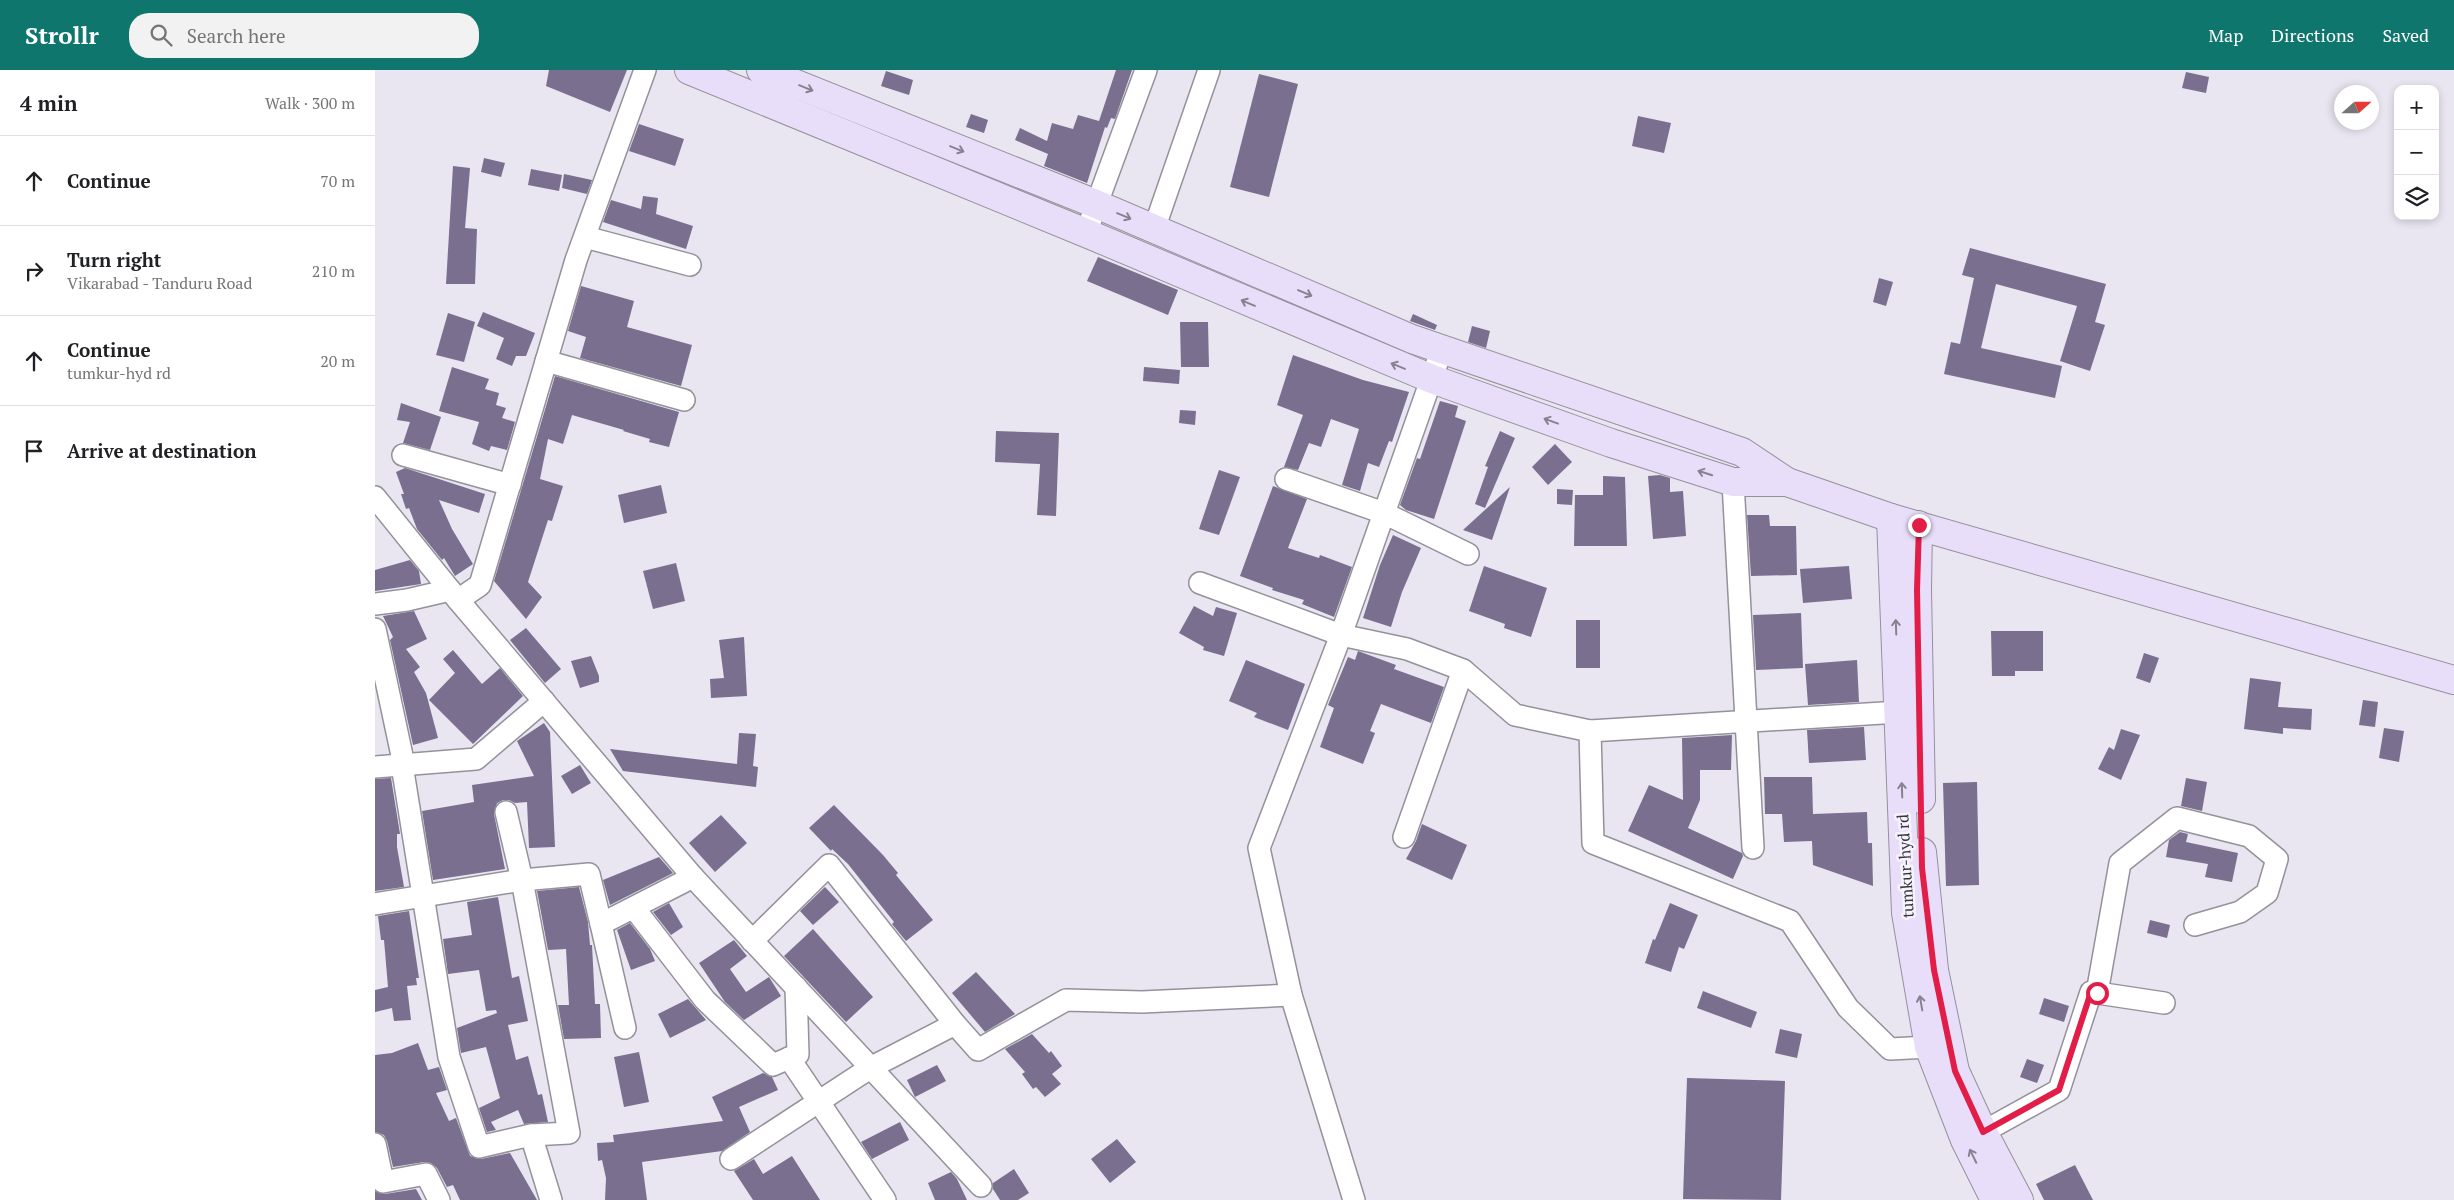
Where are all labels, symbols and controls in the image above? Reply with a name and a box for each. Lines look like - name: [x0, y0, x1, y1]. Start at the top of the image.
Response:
- search box: [129, 13, 479, 58]
- text: Strollr: [25, 19, 99, 51]
- icon: search: [147, 21, 175, 49]
- text: Search here: [187, 23, 286, 48]
- text: Map: [2208, 23, 2243, 47]
- text: Directions: [2271, 23, 2354, 47]
- text: Saved: [2382, 23, 2429, 47]
- one-way arrow: [798, 84, 813, 93]
- north arrow: [2334, 85, 2379, 130]
- map controls: [2394, 85, 2439, 220]
- button: +: [2394, 85, 2439, 130]
- text: 4 min: [20, 89, 77, 117]
- text: Walk · 300 m: [265, 92, 355, 114]
- button: −: [2394, 130, 2439, 175]
- one-way arrow: [949, 145, 964, 154]
- icon: ahead: [20, 167, 48, 195]
- text: Continue: [67, 168, 151, 193]
- text: 70 m: [320, 170, 355, 192]
- button: layers: [2394, 175, 2439, 220]
- one-way arrow: [1115, 212, 1131, 221]
- text: Turn right: [67, 247, 161, 272]
- icon: right: [20, 257, 48, 285]
- text: 210 m: [312, 260, 355, 282]
- text: Vikarabad - Tanduru Road: [67, 272, 252, 294]
- one-way arrow: [1297, 289, 1312, 299]
- one-way arrow: [1241, 298, 1256, 308]
- text: Continue: [67, 337, 151, 362]
- icon: ahead: [20, 347, 48, 375]
- text: 20 m: [320, 350, 355, 372]
- one-way arrow: [1391, 360, 1406, 370]
- text: tumkur-hyd rd: [67, 362, 171, 384]
- one-way arrow: [1543, 416, 1559, 425]
- icon: arrive: [20, 437, 48, 465]
- text: Arrive at destination: [67, 438, 256, 463]
- one-way arrow: [1697, 468, 1713, 477]
- route end: [1908, 514, 1931, 537]
- one-way arrow: [1891, 619, 1900, 635]
- one-way arrow: [1897, 782, 1906, 798]
- street label: tumkur-hyd rd: [1891, 813, 1919, 918]
- route start: [2086, 982, 2109, 1005]
- one-way arrow: [1916, 996, 1926, 1012]
- one-way arrow: [1968, 1149, 1977, 1164]

